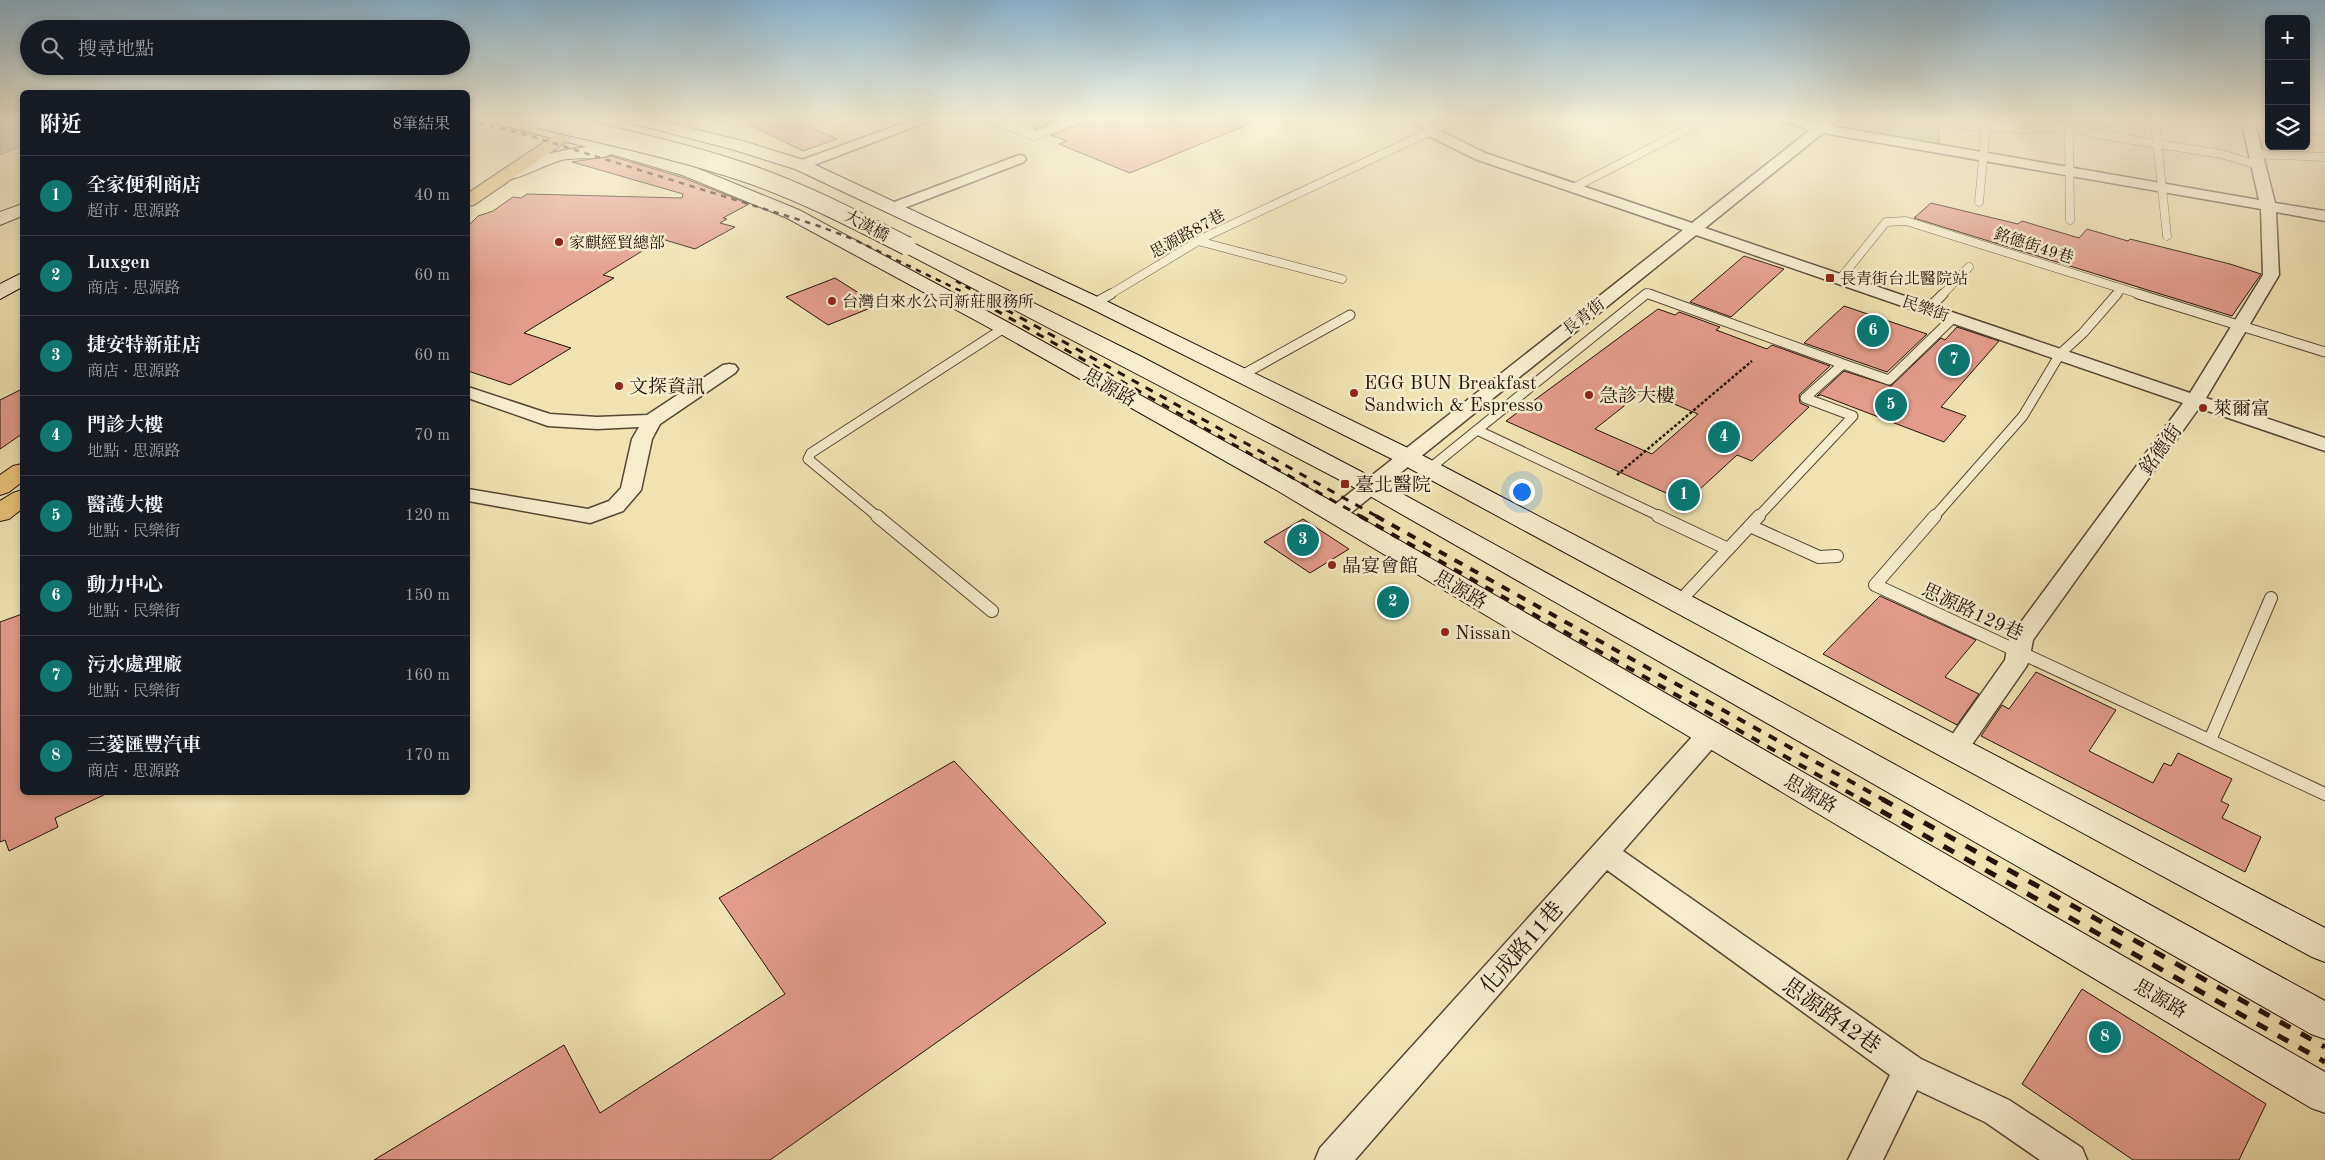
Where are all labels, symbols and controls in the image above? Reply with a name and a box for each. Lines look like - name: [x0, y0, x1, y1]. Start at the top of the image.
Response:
- map controls: [2265, 15, 2310, 150]
- button: +: [2265, 15, 2310, 60]
- search box: [20, 20, 470, 75]
- icon: search: [38, 34, 66, 62]
- text: 搜尋地點: [78, 41, 154, 60]
- button: −: [2265, 60, 2310, 105]
- button: layers: [2265, 105, 2310, 150]
- text: 附近: [40, 115, 82, 136]
- text: 8筆結果: [393, 117, 450, 133]
- text: 全家便利商店: [87, 177, 201, 196]
- text: 1: [51, 188, 61, 204]
- text: 40 m: [414, 188, 450, 204]
- text: 超市 · 思源路: [87, 204, 180, 220]
- street label: 思源路87巷: [1147, 206, 1228, 262]
- street label: 大漢橋: [841, 207, 892, 245]
- street label: 銘德街49巷: [1992, 225, 2076, 267]
- place label: 家麒經貿總部: [569, 234, 665, 252]
- marker: 家麒經貿總部: [553, 236, 565, 248]
- text: Luxgen: [87, 254, 150, 273]
- text: 2: [51, 268, 61, 284]
- text: 60 m: [414, 268, 450, 284]
- place label: 長青街台北醫院站: [1840, 270, 1968, 288]
- marker: 長青街台北醫院站: [1824, 272, 1836, 284]
- text: 商店 · 思源路: [87, 281, 180, 297]
- place label: 台灣自來水公司新莊服務所: [842, 293, 1034, 311]
- street label: 民樂街: [1900, 293, 1951, 325]
- marker: 台灣自來水公司新莊服務所: [826, 295, 838, 307]
- street label: 長青街: [1559, 295, 1608, 339]
- pin: 6: [1857, 312, 1889, 350]
- text: 捷安特新莊店: [87, 337, 201, 356]
- pin: 7: [1938, 341, 1970, 379]
- text: 3: [51, 348, 61, 364]
- text: 60 m: [414, 348, 450, 364]
- text: 商店 · 思源路: [87, 364, 180, 380]
- street label: 思源路: [1079, 365, 1139, 411]
- place label: EGG BUN Breakfast Sandwich & Espresso: [1364, 375, 1543, 416]
- place label: 文探資訊: [629, 376, 705, 398]
- marker: 文探資訊: [613, 380, 625, 392]
- place label: 急診大樓: [1599, 385, 1675, 407]
- pin: 5: [1875, 386, 1907, 424]
- marker: EGG BUN Breakfast Sandwich & Espresso: [1348, 387, 1360, 399]
- marker: 急診大樓: [1583, 389, 1595, 401]
- place label: 萊爾富: [2213, 398, 2270, 420]
- marker: 萊爾富: [2197, 402, 2209, 414]
- text: 門診大樓: [87, 417, 163, 436]
- pin: 4: [1708, 418, 1740, 456]
- street label: 銘德街: [2136, 421, 2186, 479]
- text: 4: [51, 428, 61, 444]
- text: 70 m: [414, 428, 450, 444]
- text: 地點 · 思源路: [87, 444, 180, 460]
- place label: 臺北醫院: [1355, 474, 1431, 496]
- pin: 1: [1668, 476, 1700, 514]
- marker: 臺北醫院: [1339, 478, 1351, 490]
- your location: [1509, 479, 1535, 505]
- text: 醫護大樓: [87, 497, 163, 516]
- text: 5: [51, 508, 61, 524]
- text: 120 m: [405, 508, 450, 524]
- pin: 3: [1287, 521, 1319, 559]
- text: 地點 · 民樂街: [87, 524, 180, 540]
- place label: 晶宴會館: [1342, 555, 1418, 577]
- marker: 晶宴會館: [1326, 559, 1338, 571]
- street label: 思源路: [1430, 567, 1490, 614]
- text: 動力中心: [87, 577, 163, 596]
- street label: 思源路129巷: [1919, 580, 2026, 645]
- pin: 2: [1377, 583, 1409, 621]
- text: 6: [51, 588, 61, 604]
- text: 150 m: [405, 588, 450, 604]
- text: 地點 · 民樂街: [87, 604, 180, 620]
- place label: Nissan: [1455, 625, 1511, 644]
- marker: Nissan: [1439, 626, 1451, 638]
- text: 污水處理廠: [87, 657, 182, 676]
- text: 7: [51, 668, 61, 684]
- text: 160 m: [405, 668, 450, 684]
- text: 地點 · 民樂街: [87, 684, 180, 700]
- text: 三菱匯豐汽車: [87, 737, 201, 756]
- text: 8: [51, 748, 61, 764]
- text: 170 m: [405, 748, 450, 764]
- text: 商店 · 思源路: [87, 764, 180, 780]
- street label: 思源路: [1780, 771, 1840, 818]
- street label: 化成路11巷: [1475, 897, 1568, 998]
- street label: 思源路42巷: [1778, 973, 1885, 1058]
- street label: 思源路: [2130, 976, 2190, 1023]
- pin: 8: [2089, 1018, 2121, 1056]

